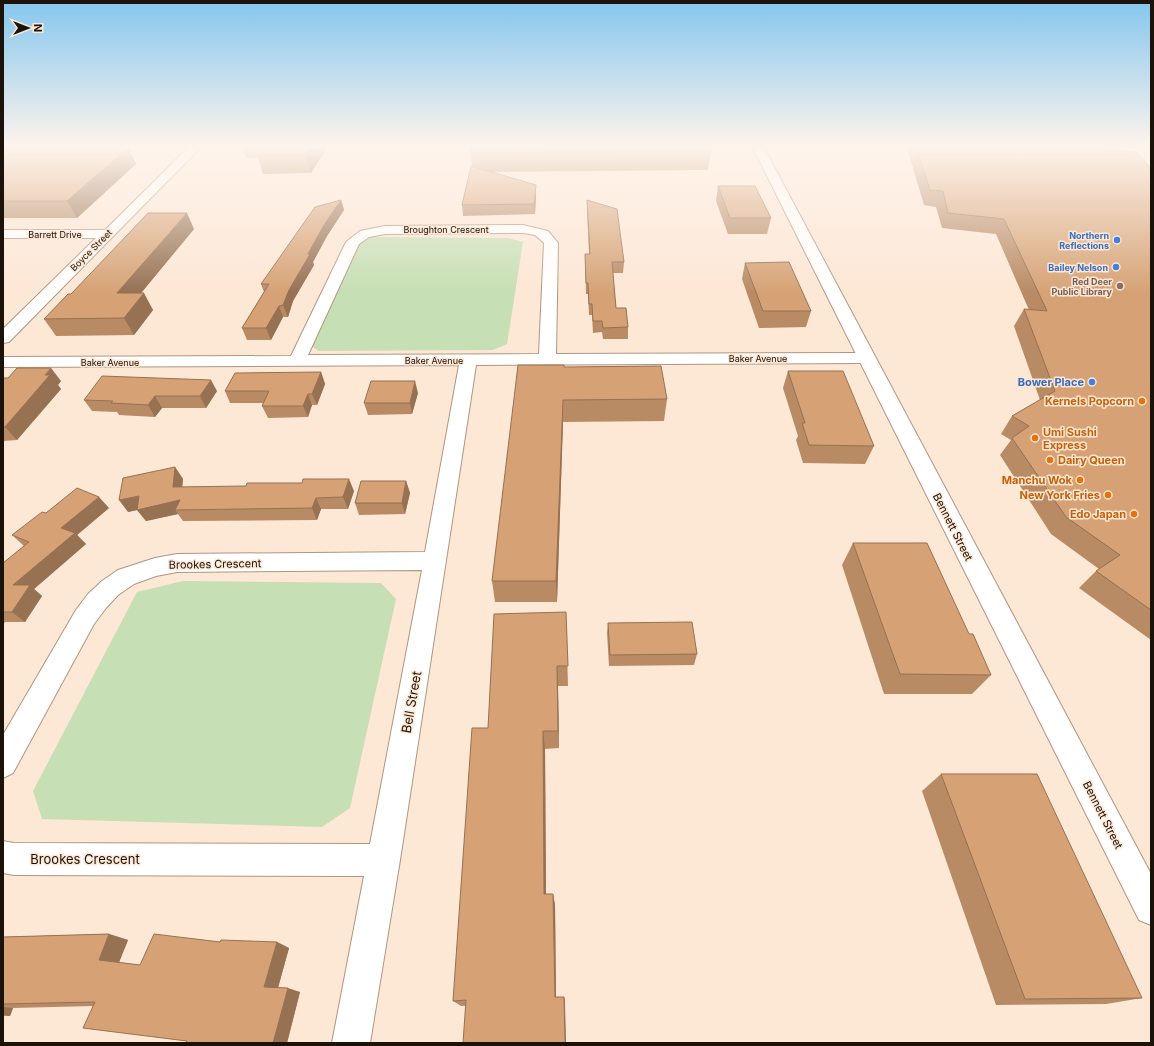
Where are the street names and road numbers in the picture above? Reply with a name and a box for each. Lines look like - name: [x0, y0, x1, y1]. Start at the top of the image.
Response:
- street label: Broughton Crescent: [403, 224, 489, 235]
- street label: Boyce Street: [68, 227, 114, 273]
- street label: Barrett Drive: [28, 229, 82, 240]
- street label: Baker Avenue: [729, 353, 787, 364]
- street label: Baker Avenue: [405, 355, 463, 366]
- street label: Baker Avenue: [81, 357, 139, 368]
- street label: Bennett Street: [930, 491, 976, 564]
- street label: Brookes Crescent: [169, 556, 262, 572]
- street label: Bell Street: [398, 670, 424, 734]
- street label: Bennett Street: [1080, 779, 1126, 852]
- street label: Brookes Crescent: [30, 851, 140, 867]

